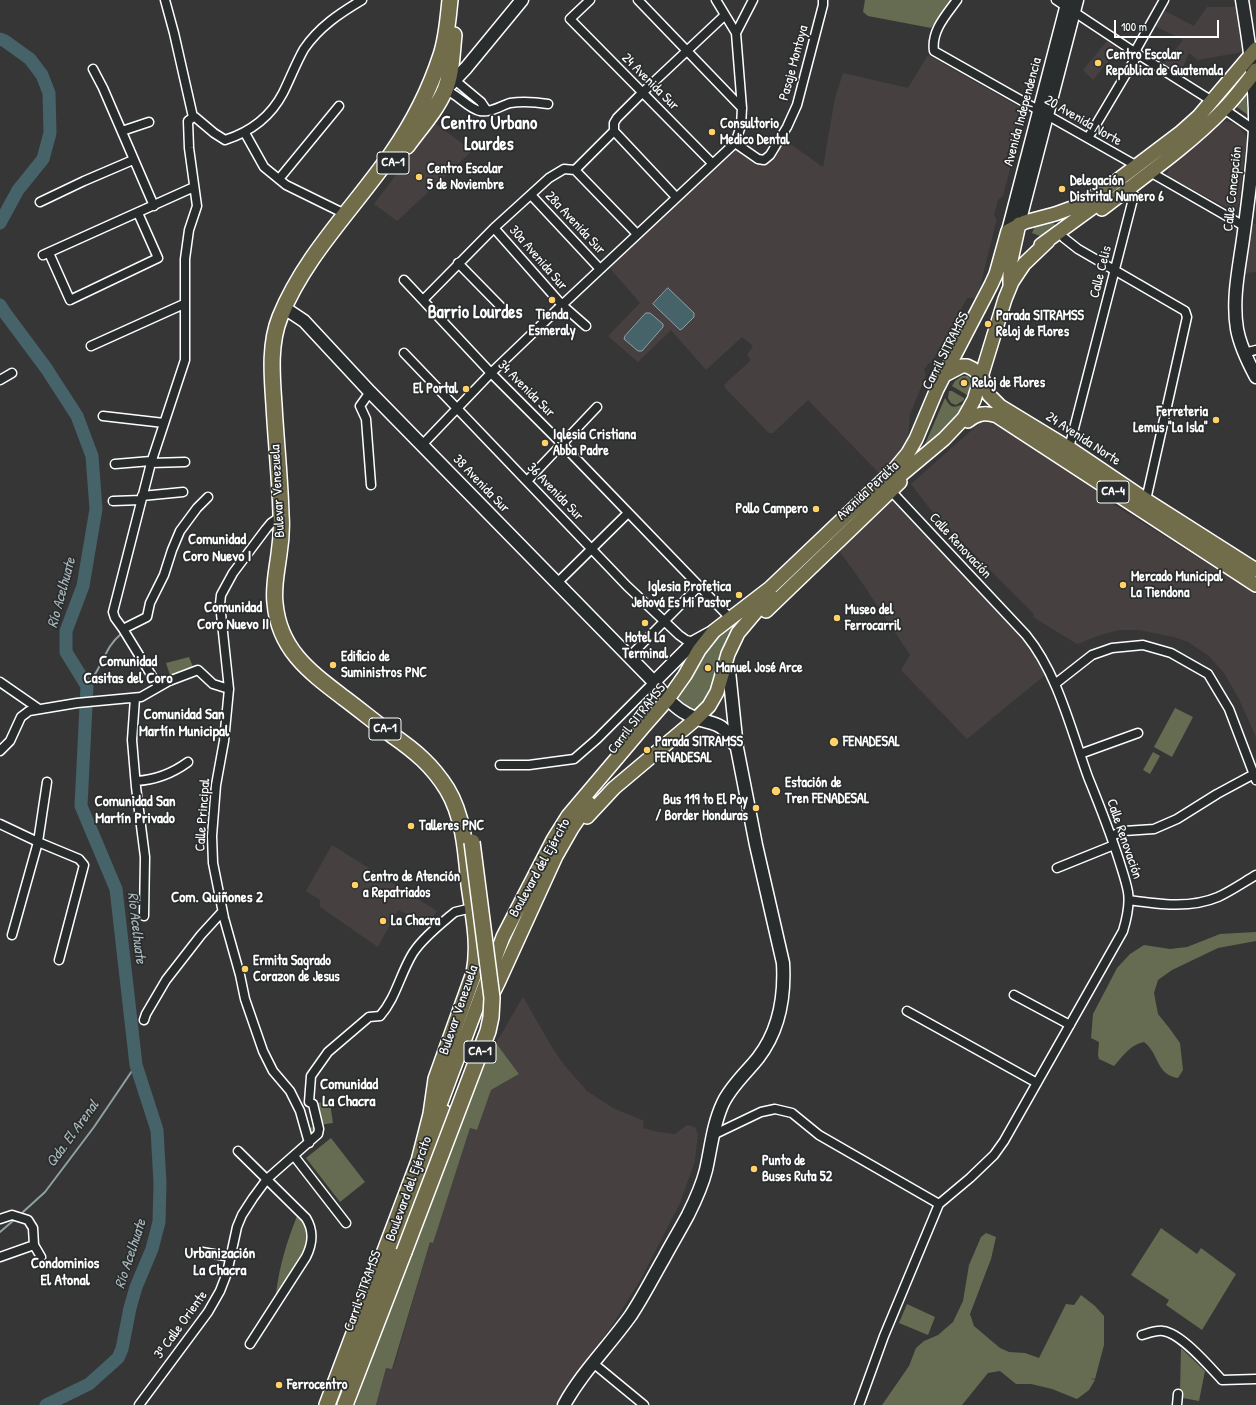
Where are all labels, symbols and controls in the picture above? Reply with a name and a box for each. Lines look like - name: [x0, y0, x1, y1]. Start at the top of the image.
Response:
- scale bar: [1116, 12, 1221, 38]
- text: 100 m: [1121, 18, 1147, 35]
- street label: Pasaje Montoya: [776, 23, 812, 103]
- place label: Centro Escolar República de Guatemala: [1106, 47, 1223, 80]
- street label: 24 Avenida Sur: [618, 50, 682, 114]
- street label: Avenida Independencia: [1000, 56, 1046, 168]
- marker: Centro Escolar República de Guatemala: [1093, 58, 1103, 68]
- street label: 20 Avenida Norte: [1041, 92, 1125, 150]
- district label: Centro Urbano Lourdes: [441, 113, 537, 156]
- place label: Consultorio Medico Dental: [720, 116, 789, 148]
- marker: Consultorio Medico Dental: [707, 127, 717, 137]
- street label: Calle Concepción: [1220, 146, 1246, 232]
- road number: CA-1: [377, 152, 409, 174]
- place label: Centro Escolar 5 de Noviembre: [427, 161, 504, 194]
- marker: Centro Escolar 5 de Noviembre: [414, 172, 424, 182]
- place label: Delegación Distrital Numero 6: [1070, 173, 1164, 206]
- marker: Delegación Distrital Numero 6: [1057, 184, 1067, 194]
- street label: 28a Avenida Sur: [541, 188, 609, 258]
- street label: 30a Avenida Sur: [505, 222, 571, 294]
- street label: Calle Celis: [1086, 244, 1116, 300]
- marker: Tienda Esmeraly: [547, 295, 557, 305]
- district label: Barrio Lourdes: [428, 302, 522, 324]
- place label: Tienda Esmeraly: [528, 307, 576, 340]
- place label: Parada SITRAMSS Reloj de Flores: [996, 308, 1084, 340]
- street label: Carril SITRAMSS: [919, 309, 973, 393]
- marker: Parada SITRAMSS Reloj de Flores: [983, 319, 993, 329]
- street label: 34 Avenida Sur: [494, 357, 558, 421]
- place label: Reloj de Flores: [972, 375, 1045, 391]
- marker: Reloj de Flores: [959, 378, 969, 388]
- place label: El Portal: [413, 381, 458, 397]
- marker: El Portal: [461, 384, 471, 394]
- place label: Ferreteria Lemus "La Isla": [1133, 404, 1208, 436]
- street label: 24 Avenida Norte: [1043, 409, 1123, 469]
- marker: Ferreteria Lemus "La Isla": [1211, 415, 1221, 425]
- place label: Iglesia Cristiana Abba Padre: [553, 427, 636, 460]
- marker: Iglesia Cristiana Abba Padre: [540, 438, 550, 448]
- street label: Bulevar Venezuela: [267, 444, 289, 538]
- street label: 38 Avenida Sur: [449, 451, 513, 517]
- street label: Avenida Peralta: [833, 458, 903, 524]
- street label: 36 Avenida Sur: [523, 460, 587, 524]
- road number: CA-4: [1097, 481, 1129, 503]
- place label: Pollo Campero: [735, 501, 808, 517]
- marker: Pollo Campero: [811, 504, 821, 514]
- street label: Calle Renovación: [925, 510, 995, 582]
- district label: Comunidad Coro Nuevo I: [183, 531, 251, 566]
- water label: Río Acelhuate: [44, 556, 80, 630]
- place label: Mercado Municipal La Tiendona: [1131, 569, 1223, 602]
- place label: Iglesia Profetica Jehová Es Mi Pastor: [631, 579, 731, 612]
- marker: Mercado Municipal La Tiendona: [1118, 580, 1128, 590]
- marker: Iglesia Profetica Jehová Es Mi Pastor: [734, 590, 744, 600]
- district label: Comunidad Coro Nuevo II: [197, 599, 269, 634]
- place label: Museo del Ferrocarril: [845, 602, 901, 634]
- marker: Museo del Ferrocarril: [832, 613, 842, 623]
- marker: Hotel La Terminal: [640, 618, 650, 628]
- place label: Hotel La Terminal: [622, 630, 668, 662]
- place label: Edificio de Suministros PNC: [341, 649, 427, 682]
- district label: Comunidad Casitas del Coro: [84, 653, 172, 688]
- marker: Edificio de Suministros PNC: [328, 660, 338, 670]
- place label: Manuel José Arce: [716, 660, 802, 676]
- marker: Manuel José Arce: [703, 663, 713, 673]
- street label: Carril SITRAMSS: [604, 680, 670, 758]
- district label: Comunidad San Martín Municipal: [139, 706, 229, 741]
- road number: CA-1: [369, 718, 401, 740]
- place label: Parada SITRAMSS FENADESAL: [655, 734, 743, 766]
- place label: FENADESAL: [843, 734, 900, 750]
- marker: FENADESAL: [828, 736, 840, 748]
- marker: Parada SITRAMSS FENADESAL: [642, 745, 652, 755]
- place label: Estación de Tren FENADESAL: [785, 775, 869, 808]
- street label: Calle Principal: [192, 778, 214, 852]
- marker: Estación de Tren FENADESAL: [770, 785, 782, 797]
- place label: Bus 119 to El Poy / Border Honduras: [655, 792, 748, 824]
- district label: Comunidad San Martín Privado: [94, 793, 176, 828]
- street label: Calle Renovación: [1102, 797, 1146, 881]
- marker: Bus 119 to El Poy / Border Honduras: [751, 803, 761, 813]
- street label: Boulevard del Ejército: [506, 816, 574, 920]
- place label: Talleres PNC: [419, 818, 484, 834]
- marker: Talleres PNC: [406, 821, 416, 831]
- place label: Centro de Atención a Repatriados: [363, 869, 460, 902]
- marker: Centro de Atención a Repatriados: [350, 880, 360, 890]
- district label: Com. Quiñones 2: [171, 889, 263, 907]
- water label: Río Acelhuate: [123, 891, 149, 965]
- place label: La Chacra: [391, 913, 440, 929]
- marker: La Chacra: [378, 916, 388, 926]
- place label: Ermita Sagrado Corazon de Jesus: [253, 953, 340, 986]
- street label: Bulevar Venezuela: [436, 963, 482, 1057]
- marker: Ermita Sagrado Corazon de Jesus: [240, 964, 250, 974]
- road number: CA-1: [464, 1041, 496, 1063]
- district label: Comunidad La Chacra: [320, 1076, 378, 1111]
- water label: Qda. El Arenal: [43, 1097, 103, 1171]
- street label: Boulevard del Ejército: [382, 1134, 436, 1244]
- place label: Punto de Buses Ruta 52: [762, 1153, 832, 1186]
- marker: Punto de Buses Ruta 52: [749, 1164, 759, 1174]
- water label: Río Acelhuate: [111, 1217, 151, 1291]
- district label: Urbanización La Chacra: [185, 1245, 255, 1280]
- street label: Carril SITRAMSS: [341, 1248, 385, 1334]
- district label: Condominios El Atonal: [31, 1255, 99, 1290]
- street label: 3ª Calle Oriente: [151, 1288, 211, 1362]
- place label: Ferrocentro: [287, 1377, 347, 1393]
- marker: Ferrocentro: [274, 1380, 284, 1390]

